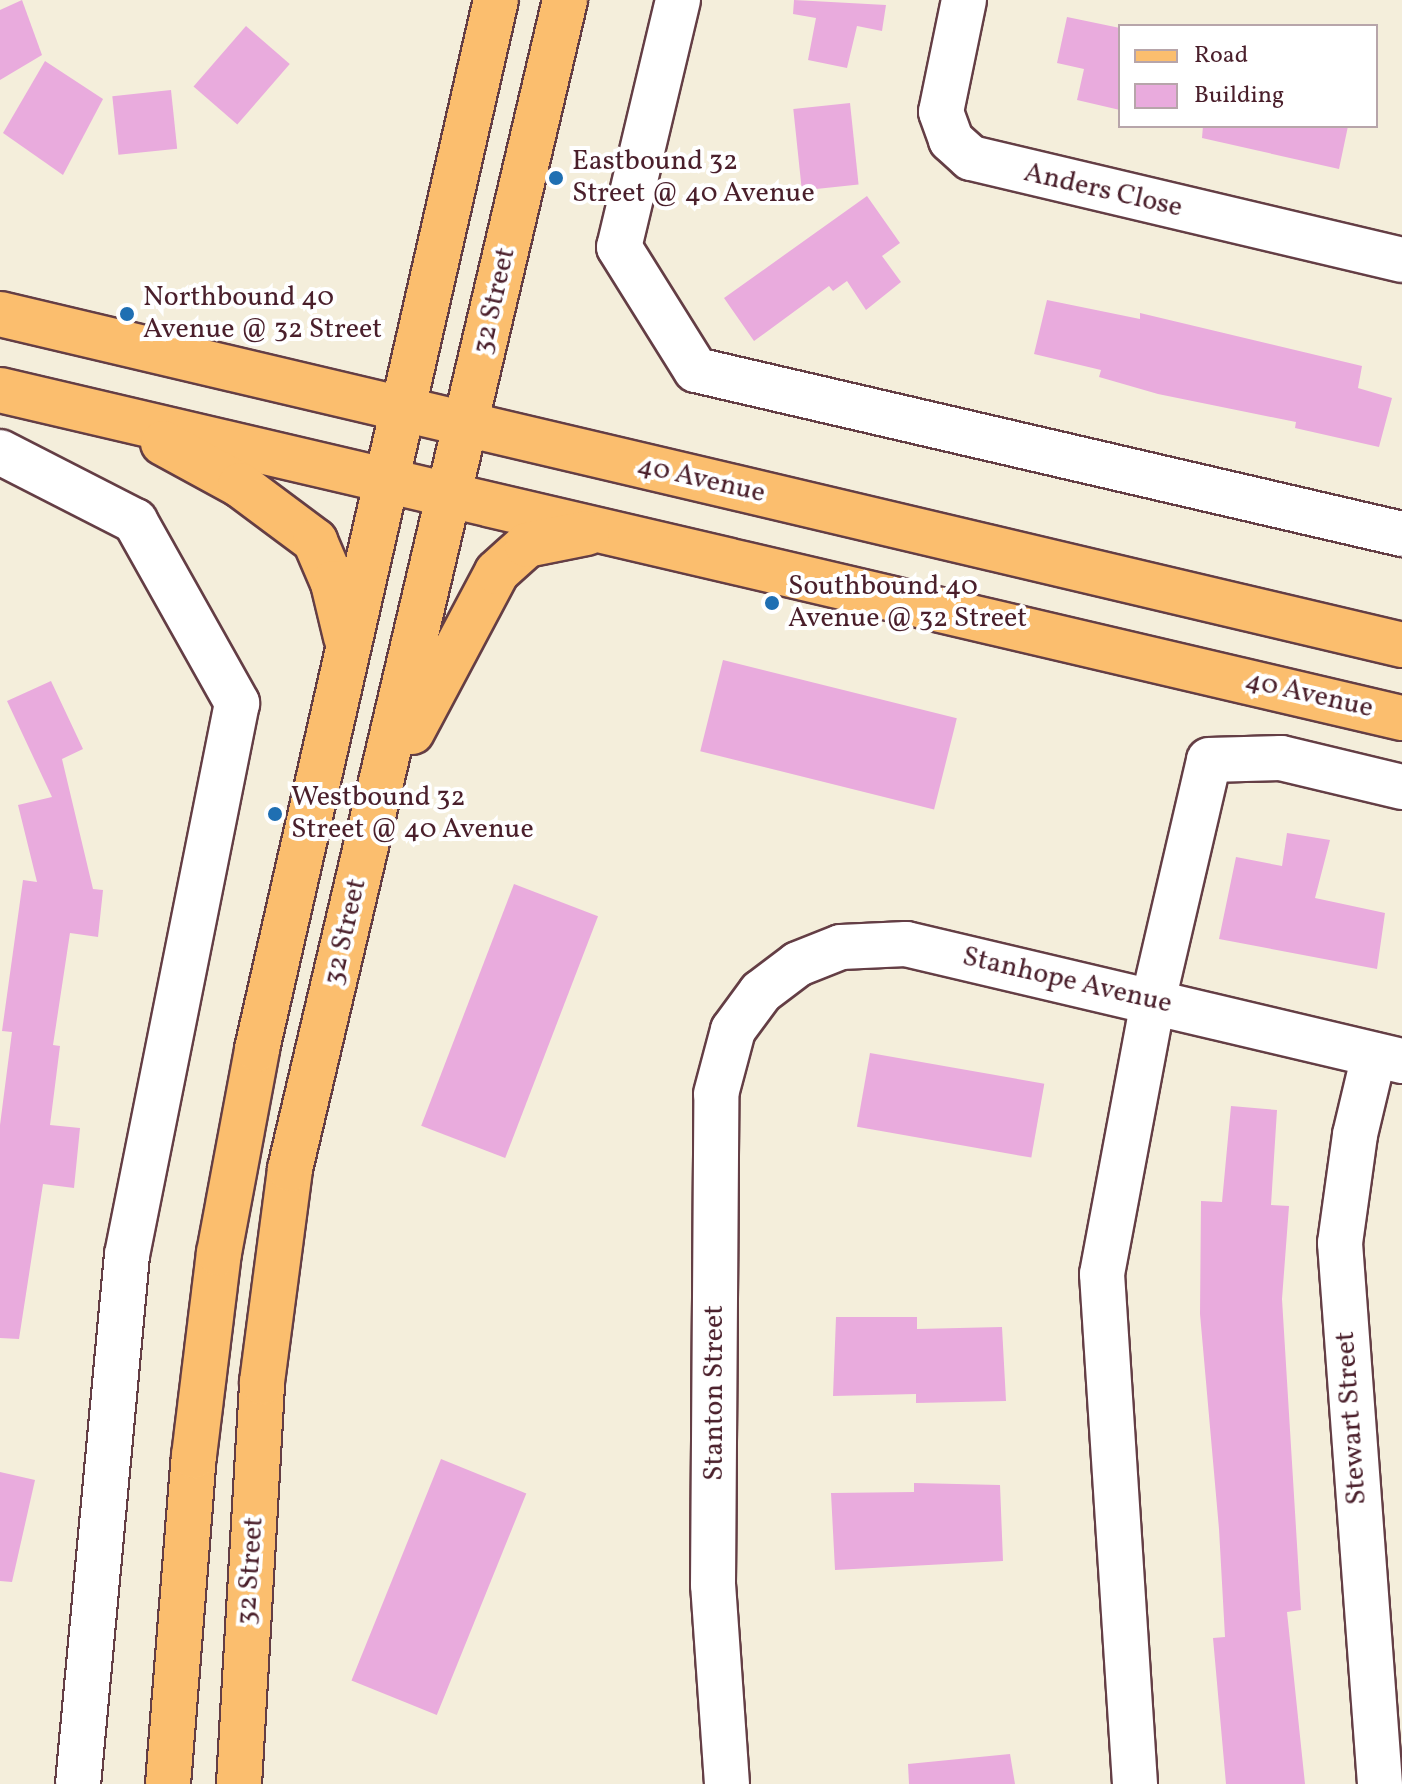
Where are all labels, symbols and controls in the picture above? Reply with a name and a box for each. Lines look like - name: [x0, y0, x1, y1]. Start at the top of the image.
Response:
- legend: [1118, 24, 1378, 128]
- text: Road: [1194, 39, 1248, 73]
- text: Building: [1194, 79, 1284, 113]
- place label: Eastbound 32 Street @ 40 Avenue: [572, 145, 815, 211]
- street label: Anders Close: [1020, 156, 1186, 226]
- marker: Eastbound 32 Street @ 40 Avenue: [547, 169, 565, 187]
- street label: 32 Street: [466, 244, 524, 358]
- place label: Northbound 40 Avenue @ 32 Street: [143, 281, 382, 347]
- marker: Northbound 40 Avenue @ 32 Street: [118, 305, 136, 323]
- street label: 40 Avenue: [634, 449, 768, 511]
- place label: Southbound 40 Avenue @ 32 Street: [788, 570, 1027, 636]
- marker: Southbound 40 Avenue @ 32 Street: [763, 594, 781, 612]
- street label: 40 Avenue: [1242, 664, 1376, 726]
- place label: Westbound 32 Street @ 40 Avenue: [291, 781, 534, 847]
- marker: Westbound 32 Street @ 40 Avenue: [266, 805, 284, 823]
- street label: 32 Street: [317, 875, 375, 989]
- street label: Stanhope Avenue: [959, 941, 1175, 1021]
- street label: Stanton Street: [698, 1305, 732, 1481]
- street label: Stewart Street: [1329, 1330, 1375, 1506]
- street label: 32 Street: [230, 1516, 272, 1626]

